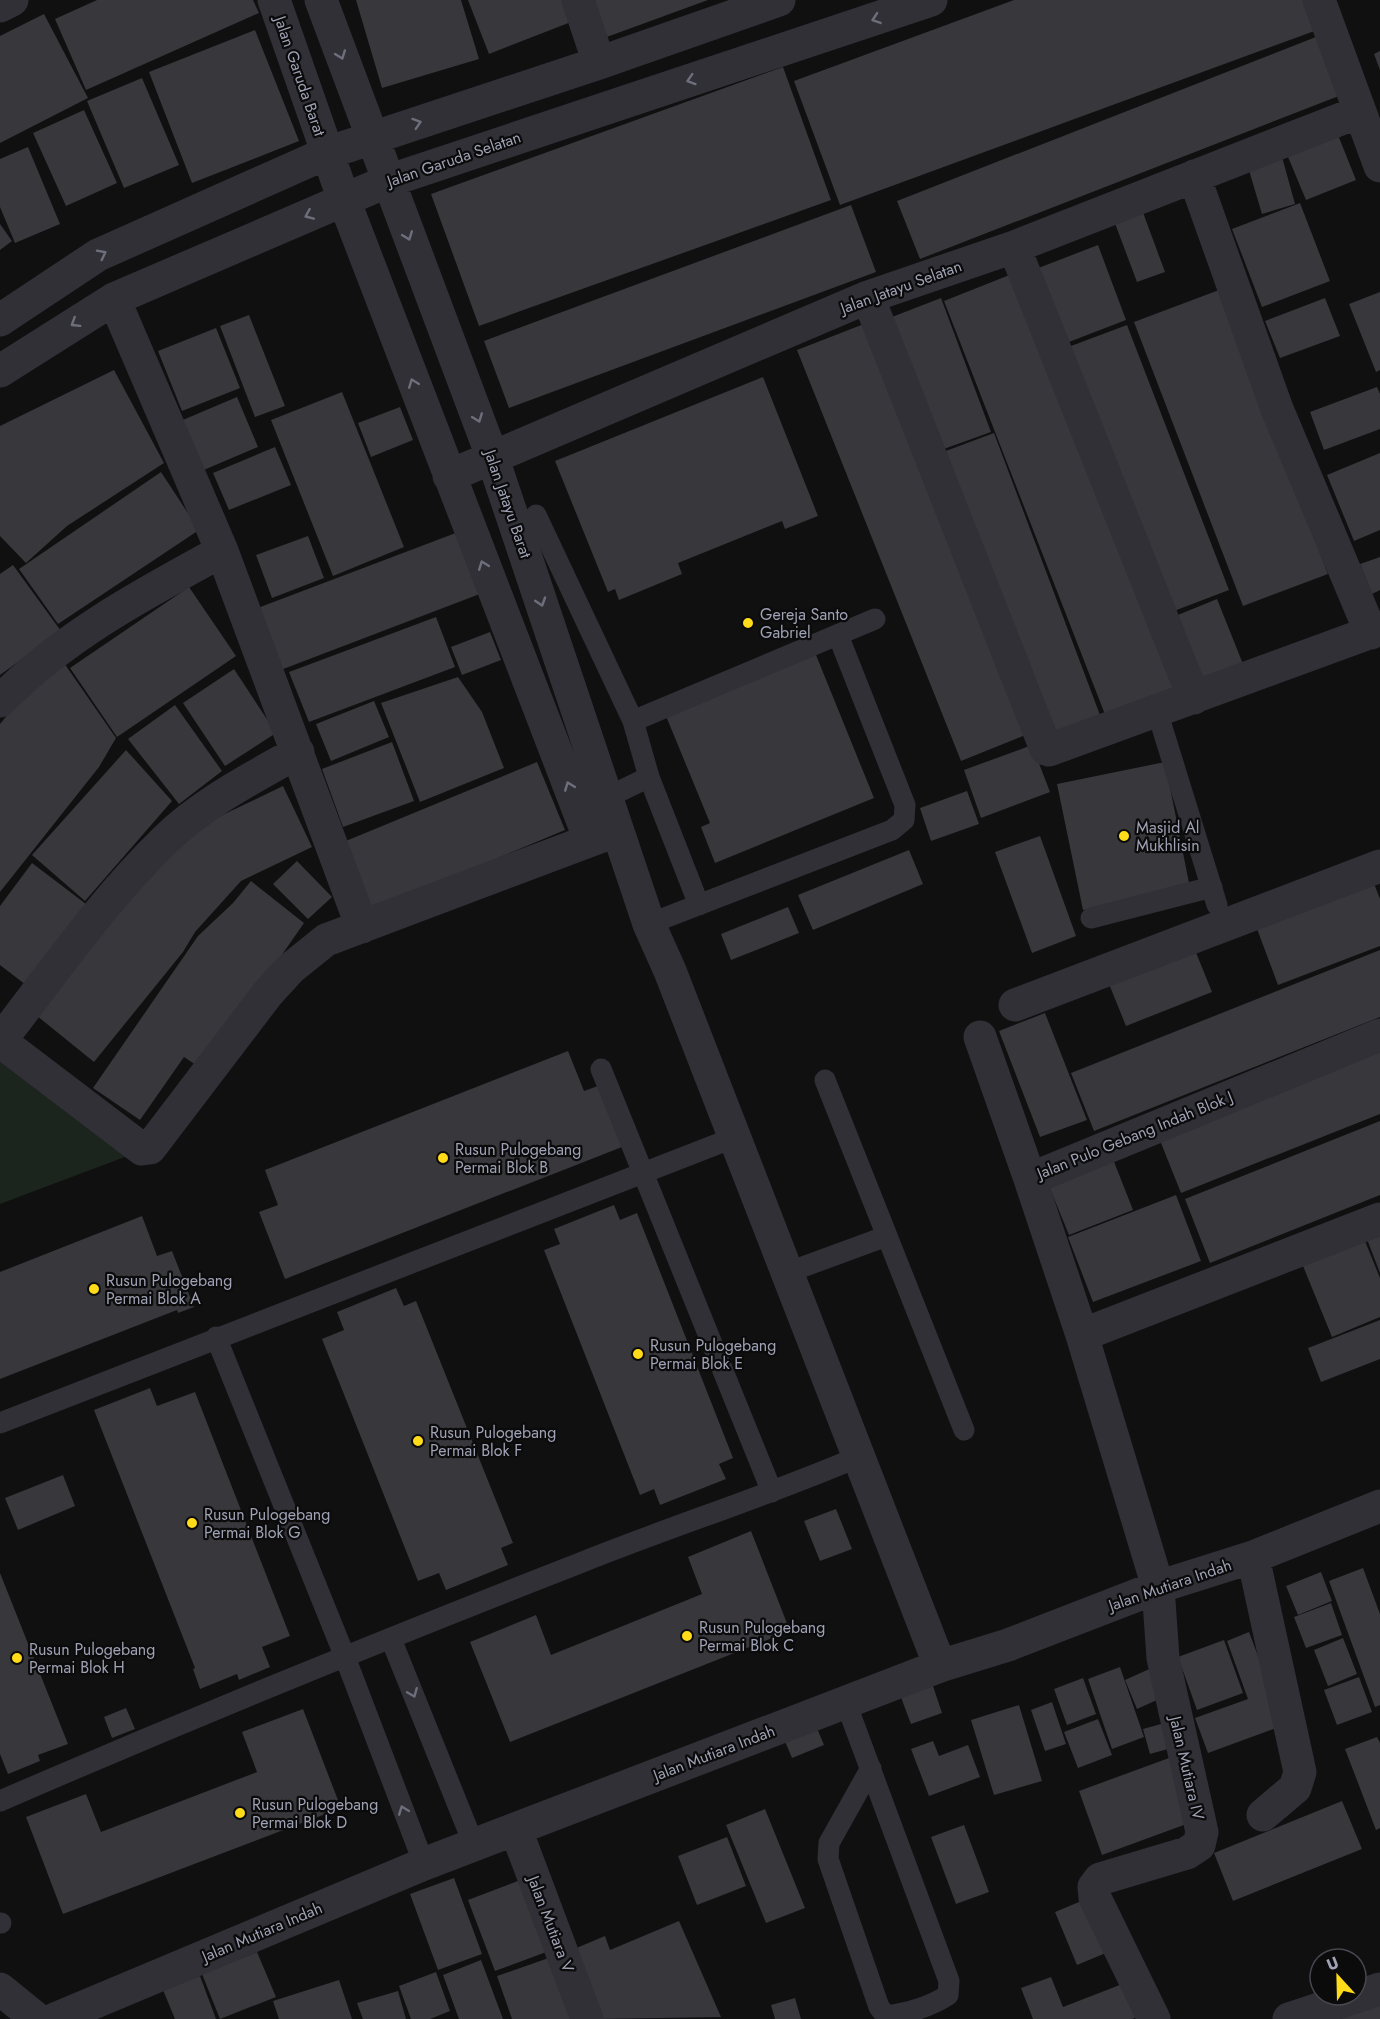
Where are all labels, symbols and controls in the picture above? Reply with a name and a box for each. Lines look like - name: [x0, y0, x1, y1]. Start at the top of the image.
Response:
- street label: Jalan Garuda Barat: [268, 11, 331, 139]
- one-way arrow: [871, 12, 882, 25]
- one-way arrow: [333, 49, 346, 60]
- one-way arrow: [686, 73, 697, 86]
- one-way arrow: [411, 118, 422, 130]
- street label: Jalan Garuda Selatan: [382, 125, 524, 193]
- one-way arrow: [304, 208, 315, 220]
- one-way arrow: [401, 230, 414, 241]
- one-way arrow: [96, 249, 107, 261]
- street label: Jalan Jatayu Selatan: [835, 254, 965, 320]
- one-way arrow: [71, 316, 82, 327]
- one-way arrow: [408, 378, 420, 389]
- one-way arrow: [471, 412, 483, 423]
- street label: Jalan Jatayu Barat: [478, 445, 537, 561]
- one-way arrow: [478, 560, 490, 571]
- one-way arrow: [534, 596, 547, 607]
- place label: Gereja Santo Gabriel: [760, 603, 848, 644]
- marker: Gereja Santo Gabriel: [741, 616, 755, 630]
- one-way arrow: [564, 781, 576, 792]
- place label: Masjid Al Mukhlisin: [1136, 816, 1200, 857]
- marker: Masjid Al Mukhlisin: [1117, 829, 1131, 843]
- street label: Jalan Pulo Gebang Indah Blok J: [1032, 1085, 1236, 1186]
- place label: Rusun Pulogebang Permai Blok B: [455, 1138, 581, 1179]
- marker: Rusun Pulogebang Permai Blok B: [436, 1151, 450, 1165]
- place label: Rusun Pulogebang Permai Blok A: [106, 1269, 232, 1310]
- marker: Rusun Pulogebang Permai Blok A: [87, 1282, 101, 1296]
- place label: Rusun Pulogebang Permai Blok E: [650, 1334, 776, 1375]
- marker: Rusun Pulogebang Permai Blok E: [631, 1347, 645, 1361]
- place label: Rusun Pulogebang Permai Blok F: [430, 1421, 556, 1462]
- marker: Rusun Pulogebang Permai Blok F: [411, 1434, 425, 1448]
- place label: Rusun Pulogebang Permai Blok G: [204, 1503, 330, 1544]
- marker: Rusun Pulogebang Permai Blok G: [185, 1516, 199, 1530]
- street label: Jalan Mutiara Indah: [1104, 1553, 1235, 1617]
- place label: Rusun Pulogebang Permai Blok C: [699, 1616, 825, 1657]
- marker: Rusun Pulogebang Permai Blok C: [680, 1629, 694, 1643]
- place label: Rusun Pulogebang Permai Blok H: [29, 1638, 155, 1679]
- marker: Rusun Pulogebang Permai Blok H: [10, 1651, 24, 1665]
- one-way arrow: [406, 1687, 418, 1698]
- street label: Jalan Mutiara IV: [1163, 1712, 1210, 1822]
- street label: Jalan Mutiara Indah: [648, 1719, 778, 1788]
- place label: Rusun Pulogebang Permai Blok D: [252, 1793, 378, 1834]
- one-way arrow: [398, 1805, 410, 1816]
- marker: Rusun Pulogebang Permai Blok D: [233, 1806, 247, 1820]
- street label: Jalan Mutiara V: [521, 1871, 580, 1976]
- street label: Jalan Mutiara Indah: [196, 1896, 326, 1969]
- north arrow: [1308, 1947, 1368, 2007]
- text: U: [1323, 1951, 1342, 1976]

